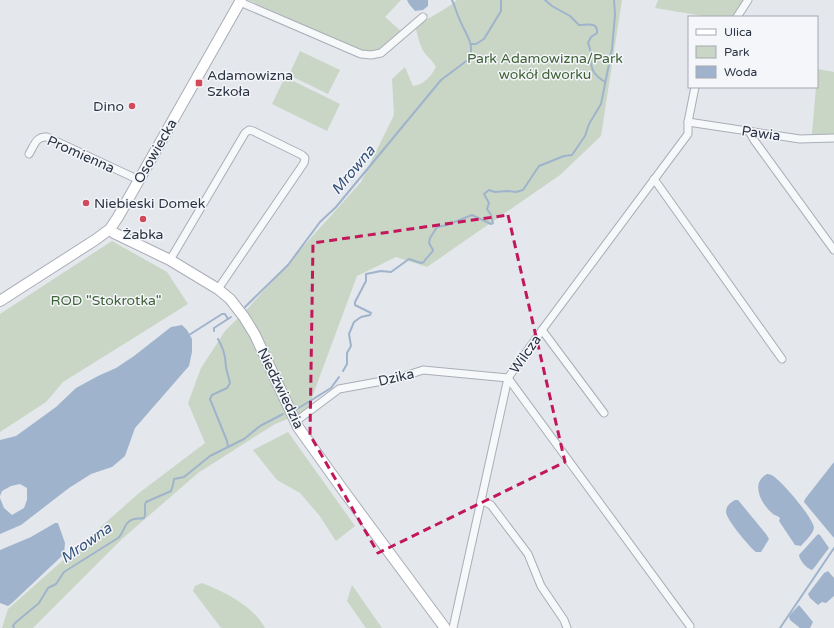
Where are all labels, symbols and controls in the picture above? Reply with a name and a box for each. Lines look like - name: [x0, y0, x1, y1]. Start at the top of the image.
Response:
- legend: [688, 16, 818, 88]
- text: Ulica: [724, 25, 752, 39]
- text: Park: [724, 45, 750, 59]
- park label: Park Adamowizna/Park wokół dworku: [467, 50, 623, 83]
- text: Woda: [724, 65, 757, 79]
- place label: Adamowizna Szkoła: [207, 67, 293, 100]
- marker: Adamowizna Szkoła: [194, 78, 204, 88]
- place label: Dino: [93, 98, 124, 115]
- marker: Dino: [127, 101, 137, 111]
- street label: Osowiecka: [130, 116, 181, 187]
- street label: Pawia: [740, 122, 782, 145]
- street label: Promienna: [44, 132, 117, 177]
- water label: Mrowna: [327, 141, 379, 198]
- place label: Niebieski Domek: [94, 195, 206, 212]
- marker: Niebieski Domek: [81, 198, 91, 208]
- marker: Żabka: [138, 214, 148, 224]
- place label: Żabka: [123, 226, 164, 243]
- park label: ROD "Stokrotka": [50, 292, 162, 309]
- street label: Wilcza: [506, 332, 545, 377]
- street label: Niedźwiedzia: [254, 345, 307, 431]
- street label: Dzika: [376, 365, 416, 390]
- water label: Mrowna: [57, 519, 116, 567]

